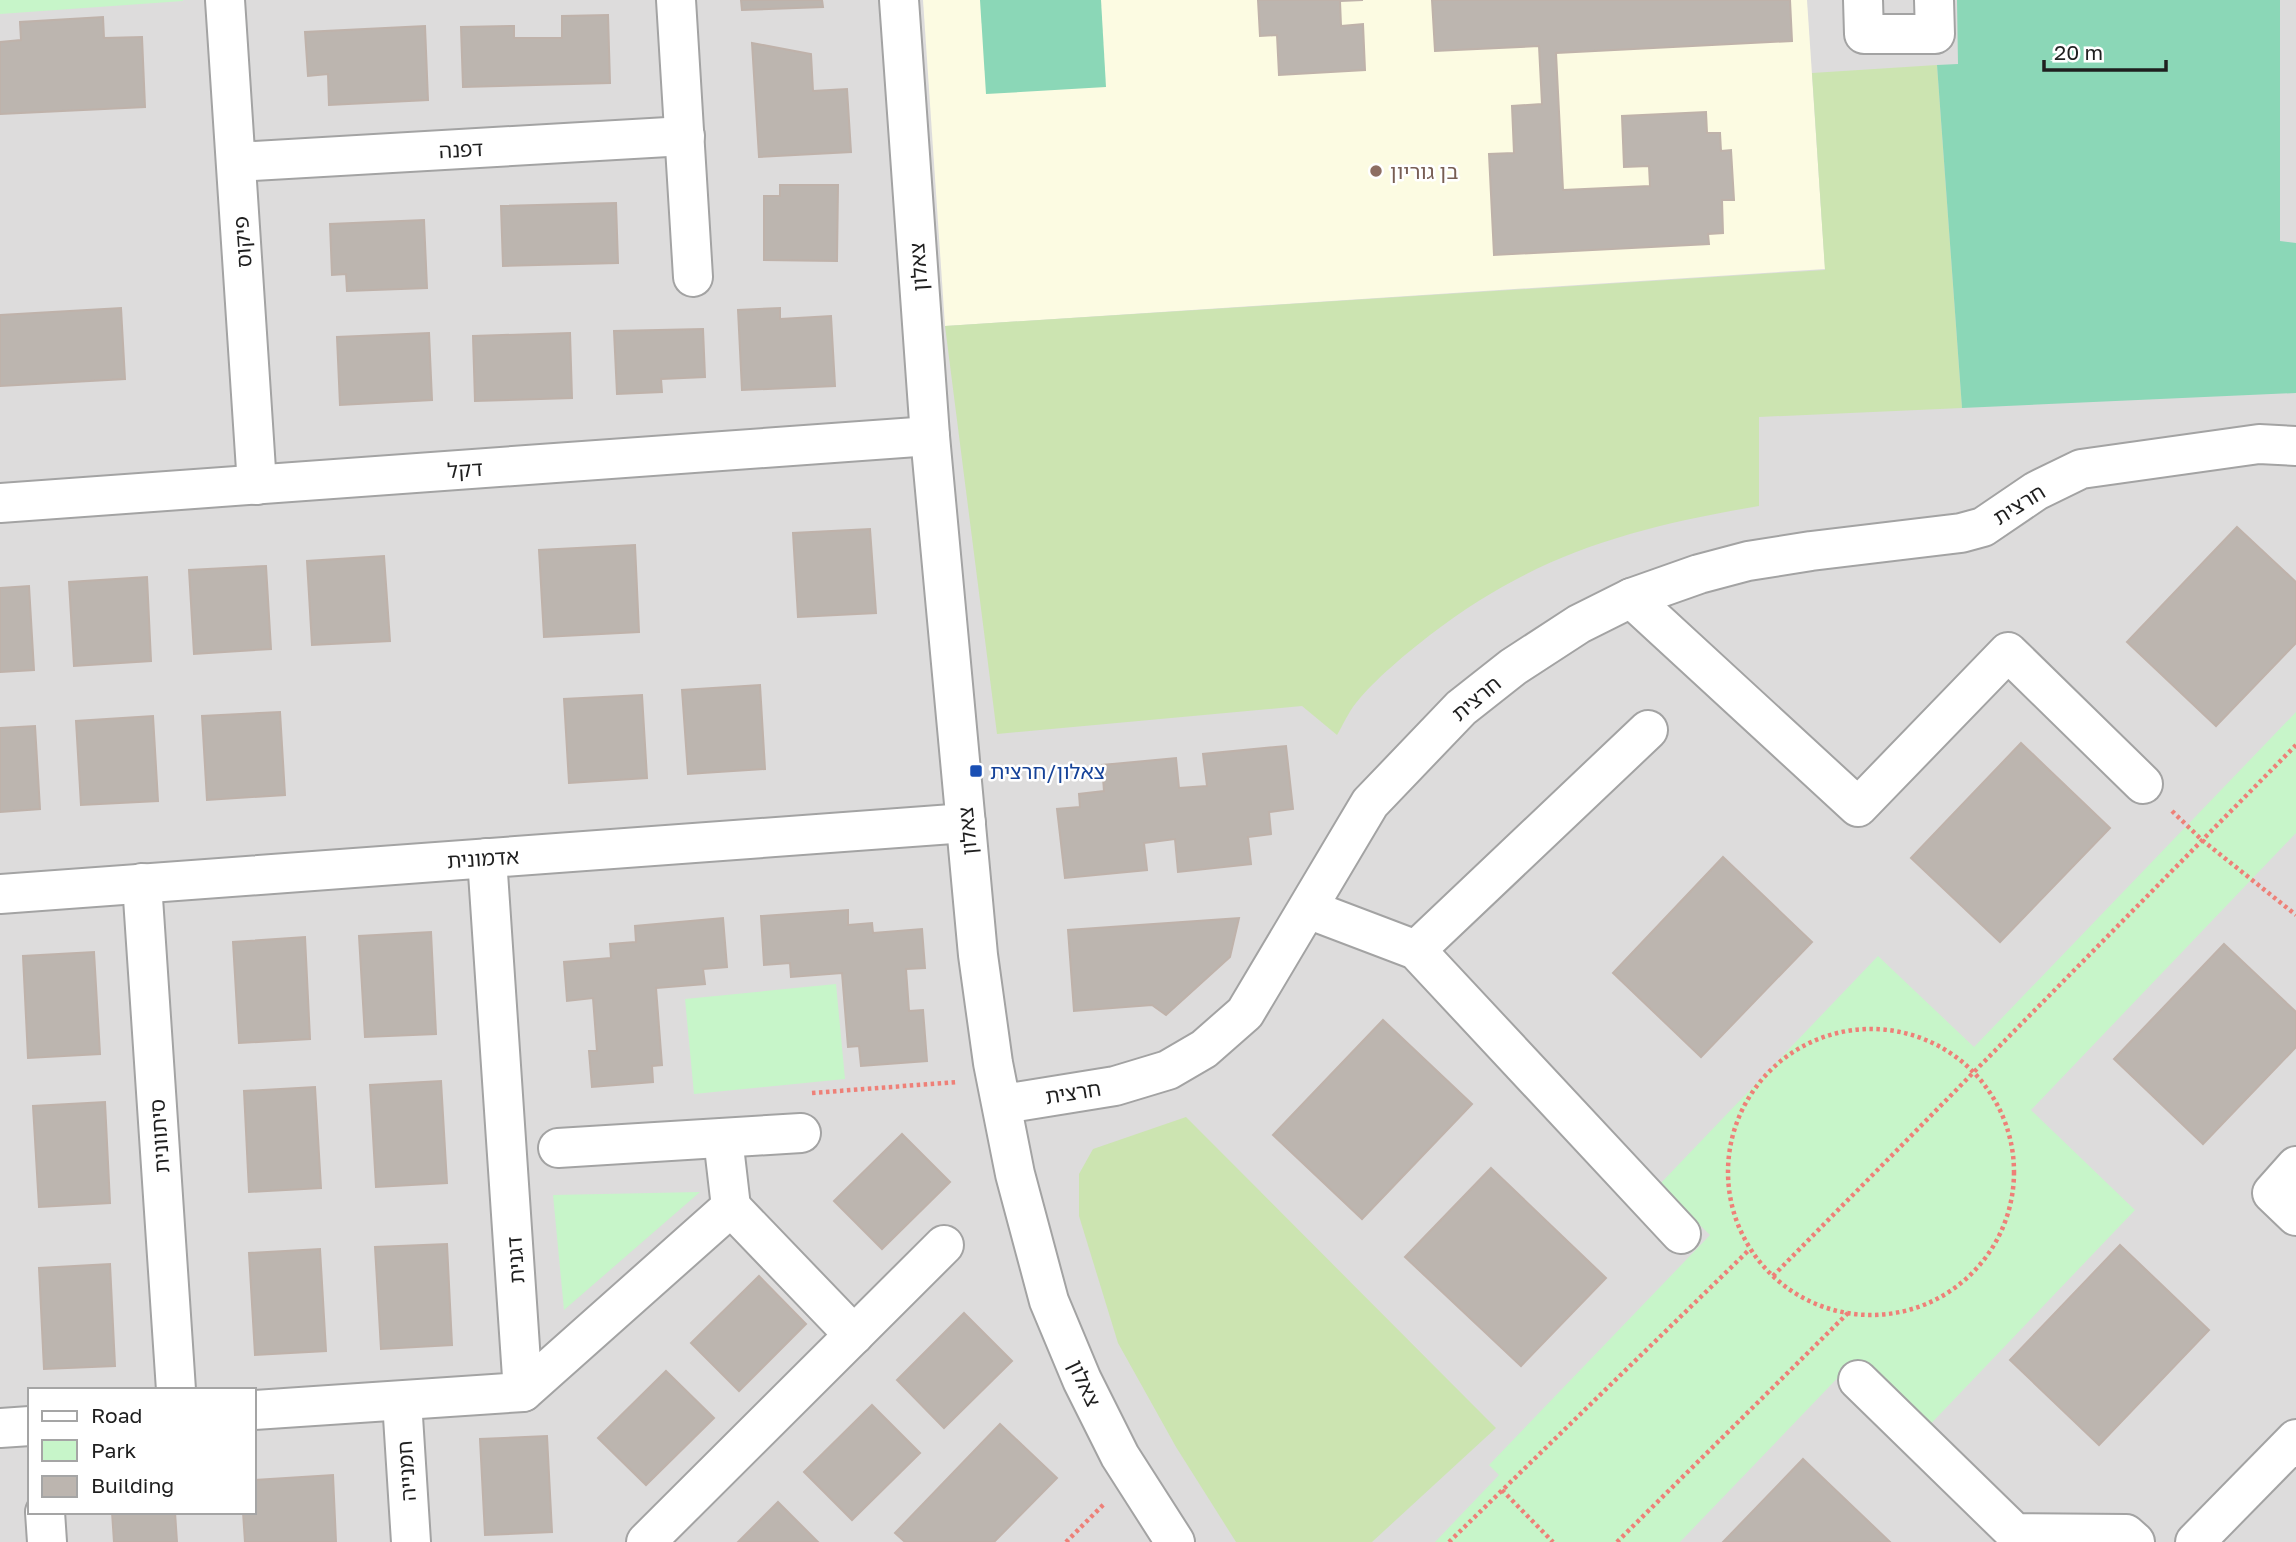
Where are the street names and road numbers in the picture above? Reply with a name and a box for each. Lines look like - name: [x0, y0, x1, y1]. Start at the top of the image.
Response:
- street label: דפנה: [438, 135, 484, 163]
- street label: פיקוס: [227, 215, 257, 269]
- street label: צאלון: [903, 242, 933, 292]
- street label: דקל: [446, 455, 484, 483]
- street label: חרצית: [1988, 478, 2050, 530]
- street label: חרצית: [1446, 670, 1506, 726]
- street label: צאלון: [952, 806, 982, 856]
- street label: אדמונית: [446, 843, 520, 873]
- street label: חרצית: [1043, 1075, 1103, 1109]
- street label: סיתוונית: [143, 1098, 175, 1174]
- street label: דגנית: [500, 1236, 530, 1284]
- street label: צאלון: [1063, 1355, 1107, 1411]
- street label: חמנייה: [391, 1440, 421, 1502]

